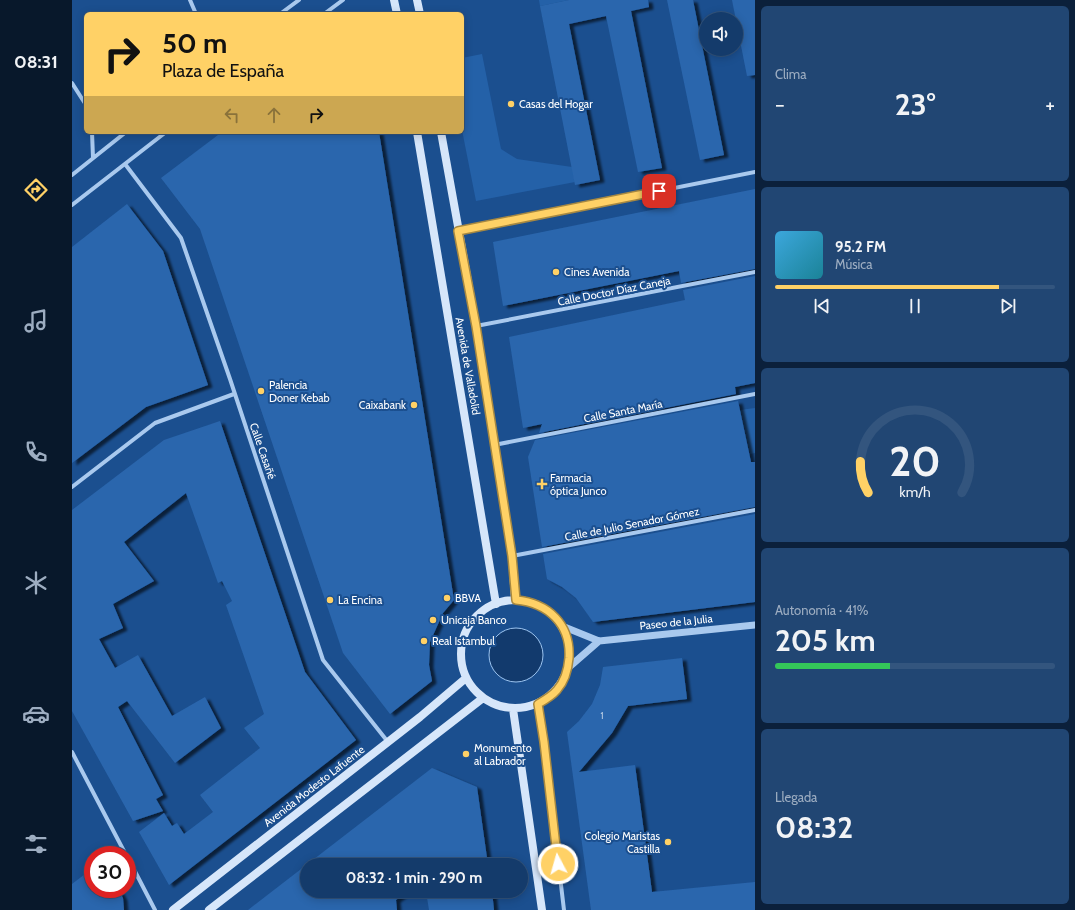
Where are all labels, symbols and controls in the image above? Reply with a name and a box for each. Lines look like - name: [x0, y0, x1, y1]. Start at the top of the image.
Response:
- map controls: [699, 12, 743, 56]
- button: sound: [699, 12, 743, 56]
- text: 50 m: [162, 26, 227, 60]
- icon: right: [96, 28, 148, 80]
- text: 08:31: [14, 51, 58, 73]
- text: Plaza de España: [162, 60, 284, 82]
- text: Clima: [775, 66, 806, 82]
- text: 23°: [895, 86, 935, 123]
- text: −: [775, 91, 785, 118]
- text: +: [1045, 91, 1055, 118]
- place label: Casas del Hogar: [519, 97, 593, 111]
- marker: Casas del Hogar: [506, 99, 516, 109]
- icon: left: [221, 104, 243, 126]
- icon: ahead: [263, 104, 285, 126]
- icon: right: [305, 104, 327, 126]
- pin: [642, 174, 676, 208]
- icon: directions: [22, 176, 50, 204]
- icon: arrive: [648, 180, 670, 202]
- text: 95.2 FM: [835, 238, 886, 256]
- text: Música: [835, 256, 873, 272]
- place label: Cines Avenida: [564, 265, 630, 279]
- marker: Cines Avenida: [551, 267, 561, 277]
- street label: Calle Doctor Díaz Caneja: [556, 273, 672, 309]
- icon: previous: [811, 295, 833, 317]
- icon: pause: [904, 295, 926, 317]
- icon: next: [997, 295, 1019, 317]
- icon: music: [22, 307, 50, 335]
- street label: Avenida de Valladolid: [453, 316, 483, 416]
- place label: Palencia Doner Kebab: [269, 378, 330, 405]
- marker: Palencia Doner Kebab: [256, 386, 266, 396]
- street label: Calle Santa María: [583, 396, 664, 425]
- place label: Caixabank: [359, 398, 406, 412]
- marker: Caixabank: [409, 400, 419, 410]
- street label: Calle Casañé: [247, 421, 279, 482]
- text: 20: [889, 436, 941, 486]
- icon: phone: [22, 438, 50, 466]
- place label: Farmacia óptica Junco: [550, 471, 606, 498]
- marker: Farmacia óptica Junco: [537, 479, 547, 489]
- text: km/h: [899, 483, 931, 501]
- street label: Calle de Julio Senador Gómez: [563, 504, 701, 544]
- icon: climate: [22, 569, 50, 597]
- place label: BBVA: [455, 591, 481, 605]
- place label: La Encina: [338, 593, 383, 607]
- marker: BBVA: [442, 593, 452, 603]
- marker: La Encina: [325, 595, 335, 605]
- text: Autonomía · 41%: [775, 602, 868, 618]
- street label: Paseo de la Julia: [639, 611, 714, 633]
- place label: Unicaja Banco: [441, 613, 507, 627]
- marker: Unicaja Banco: [428, 615, 438, 625]
- text: 205 km: [775, 622, 876, 659]
- place label: Real Istambul: [432, 634, 495, 648]
- marker: Real Istambul: [419, 636, 429, 646]
- icon: car: [22, 700, 50, 728]
- house number: 1: [601, 710, 604, 721]
- place label: Monumento al Labrador: [474, 741, 532, 768]
- street label: Avenida Modesto Lafuente: [261, 742, 368, 830]
- marker: Monumento al Labrador: [461, 749, 471, 759]
- text: Llegada: [775, 789, 817, 805]
- text: 08:32: [775, 809, 853, 846]
- place label: Colegio Maristas Castilla: [585, 829, 661, 856]
- icon: filters: [22, 830, 50, 858]
- marker: Colegio Maristas Castilla: [663, 837, 673, 847]
- position arrow: [537, 843, 579, 885]
- speed limit sign: 30: [84, 846, 136, 898]
- text: 08:32 · 1 min · 290 m: [346, 869, 482, 887]

